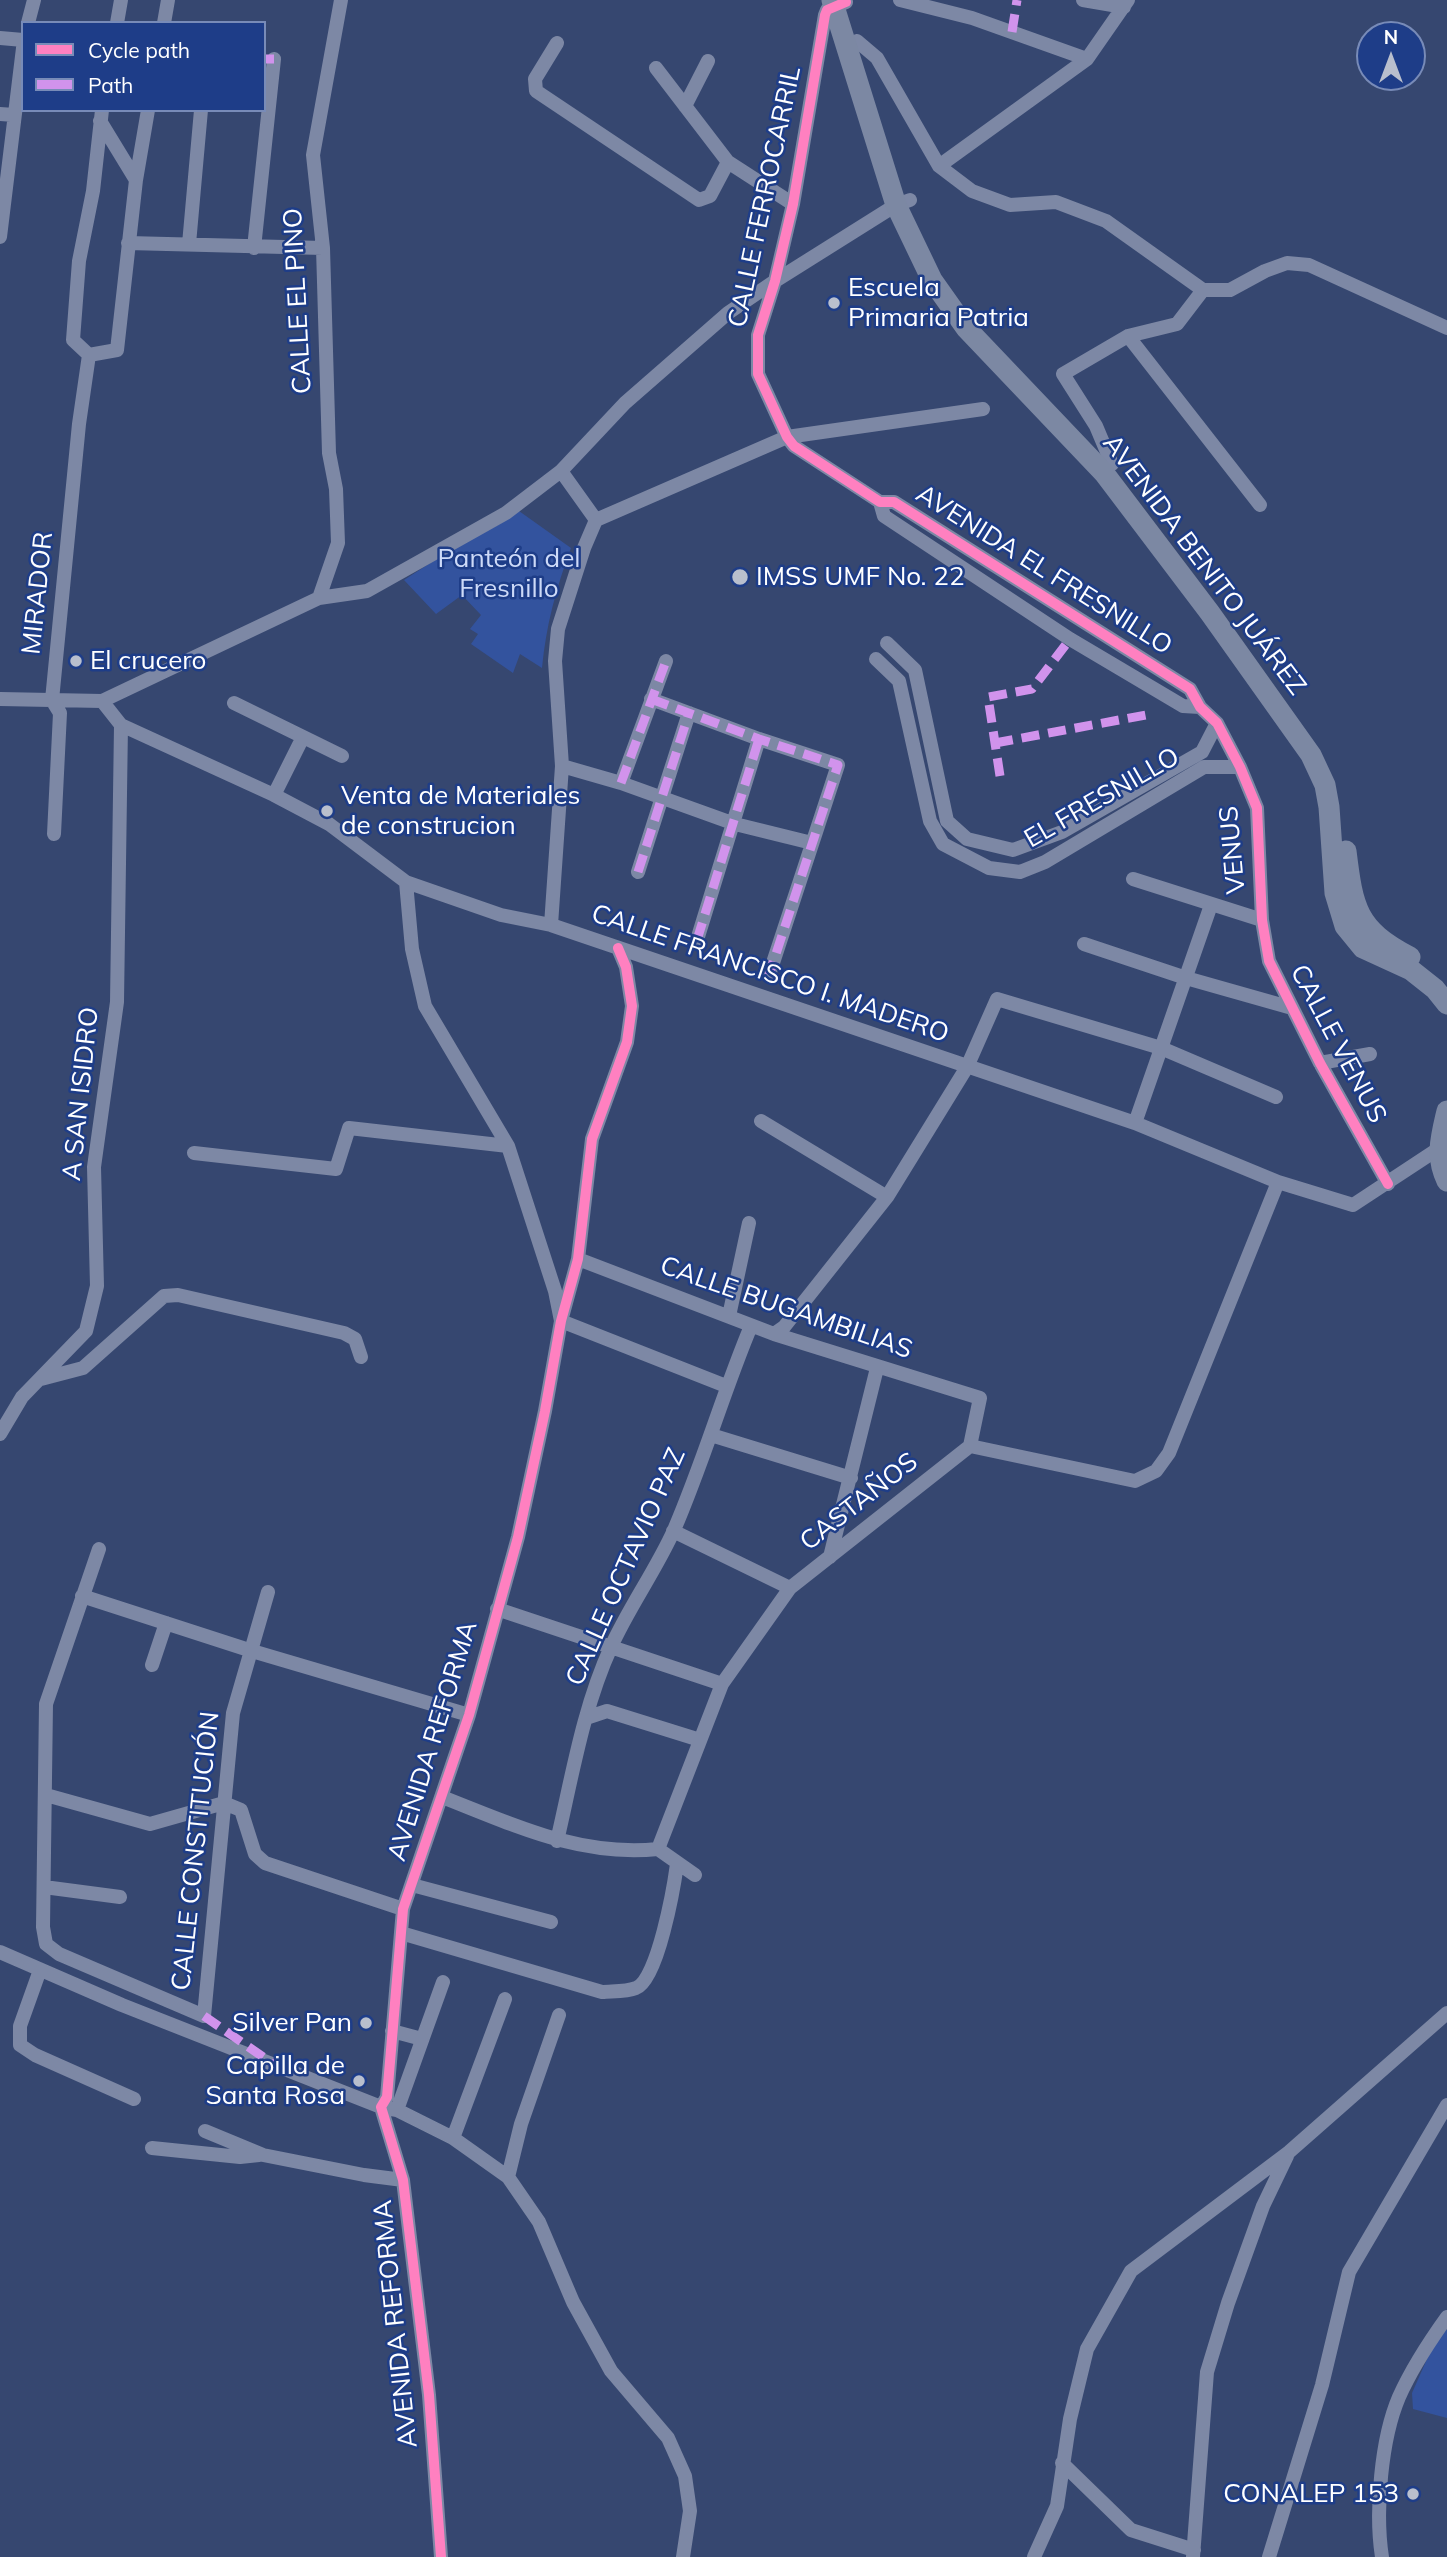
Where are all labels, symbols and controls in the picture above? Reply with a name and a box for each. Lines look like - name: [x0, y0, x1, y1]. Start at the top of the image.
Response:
- legend: [21, 21, 266, 112]
- north arrow: [1356, 21, 1426, 91]
- text: N: [1384, 25, 1398, 49]
- text: Cycle path: [88, 37, 190, 63]
- street label: CALLE FERROCARRIL: [722, 64, 808, 330]
- text: Path: [88, 72, 133, 98]
- street label: CALLE EL PINO: [278, 207, 318, 395]
- place label: Escuela Primaria Patria: [848, 272, 1029, 334]
- marker: Escuela Primaria Patria: [826, 295, 842, 311]
- street label: AVENIDA BENITO JUÁREZ: [1096, 429, 1312, 701]
- street label: AVENIDA EL FRESNILLO: [910, 478, 1178, 662]
- street label: MIRADOR: [16, 530, 60, 656]
- park label: Panteón del Fresnillo: [437, 543, 581, 604]
- place label: IMSS UMF No. 22: [756, 561, 965, 593]
- marker: IMSS UMF No. 22: [730, 567, 750, 587]
- place label: El crucero: [90, 645, 206, 677]
- marker: El crucero: [68, 653, 84, 669]
- street label: EL FRESNILLO: [1019, 741, 1185, 855]
- place label: Venta de Materiales de construcion: [341, 780, 580, 842]
- marker: Venta de Materiales de construcion: [319, 803, 335, 819]
- street label: VENUS: [1214, 805, 1252, 895]
- street label: CALLE FRANCISCO I. MADERO: [587, 898, 953, 1050]
- street label: CALLE VENUS: [1283, 959, 1393, 1129]
- street label: A SAN ISIDRO: [56, 1006, 106, 1182]
- street label: CALLE BUGAMBILIAS: [656, 1250, 916, 1366]
- street label: CALLE OCTAVIO PAZ: [559, 1443, 693, 1691]
- street label: CASTAÑOS: [794, 1446, 924, 1558]
- street label: AVENIDA REFORMA: [382, 1617, 484, 1865]
- street label: CALLE CONSTITUCIÓN: [166, 1710, 226, 1992]
- place label: Silver Pan: [232, 2007, 352, 2039]
- marker: Silver Pan: [358, 2015, 374, 2031]
- place label: Capilla de Santa Rosa: [205, 2050, 345, 2112]
- marker: Capilla de Santa Rosa: [351, 2073, 367, 2089]
- street label: AVENIDA REFORMA: [367, 2198, 425, 2450]
- place label: CONALEP 153: [1223, 2478, 1399, 2510]
- marker: CONALEP 153: [1405, 2486, 1421, 2502]

